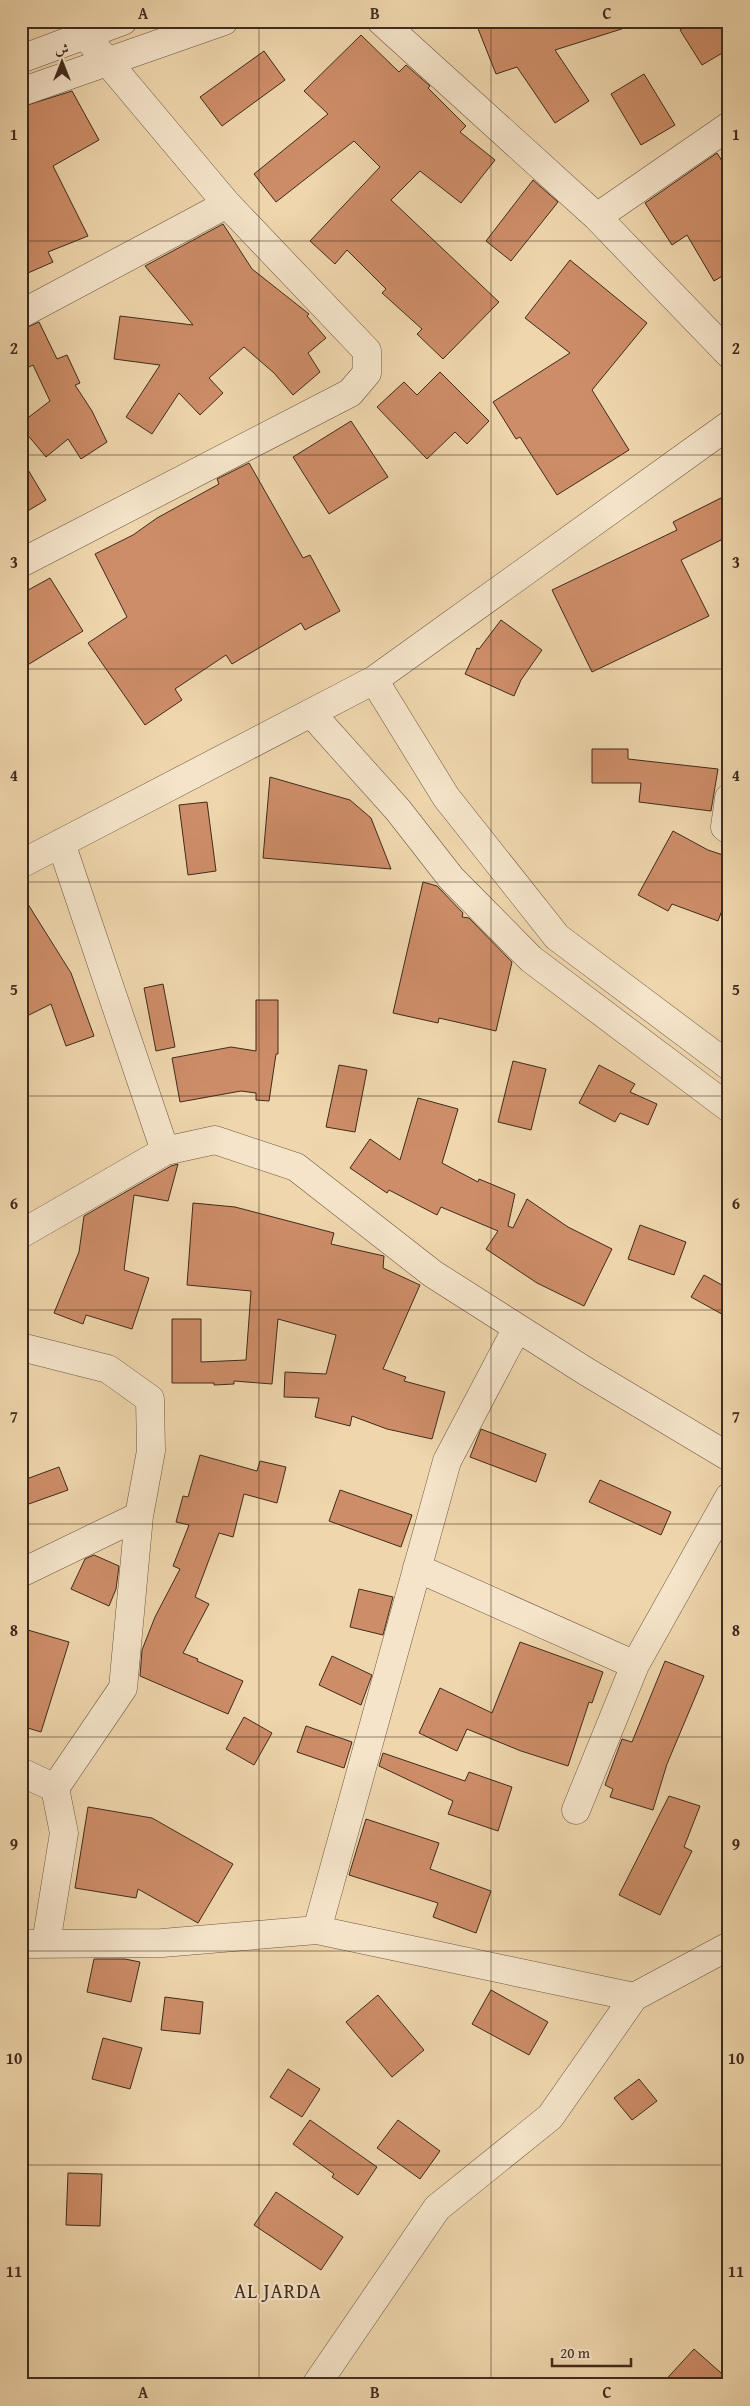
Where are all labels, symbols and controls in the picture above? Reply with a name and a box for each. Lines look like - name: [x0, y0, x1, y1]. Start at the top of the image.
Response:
- text: A: [138, 1, 149, 25]
- text: B: [370, 1, 380, 25]
- text: C: [602, 1, 612, 25]
- north arrow: [38, 38, 88, 88]
- text: ش: [55, 39, 69, 59]
- text: 1: [10, 122, 18, 146]
- text: 1: [732, 122, 740, 146]
- text: 2: [10, 336, 18, 360]
- text: 2: [732, 336, 740, 360]
- text: 3: [10, 550, 18, 574]
- text: 3: [732, 550, 740, 574]
- text: 4: [10, 763, 18, 787]
- text: 4: [732, 763, 740, 787]
- text: 5: [10, 977, 18, 1001]
- text: 5: [732, 977, 740, 1001]
- text: 6: [10, 1191, 18, 1215]
- text: 6: [732, 1191, 740, 1215]
- text: 7: [10, 1404, 18, 1428]
- text: 7: [732, 1404, 740, 1428]
- text: 8: [10, 1618, 18, 1642]
- text: 8: [732, 1618, 740, 1642]
- text: 9: [10, 1832, 18, 1856]
- text: 9: [732, 1832, 740, 1856]
- text: 10: [6, 2046, 22, 2070]
- text: 10: [728, 2046, 744, 2070]
- text: 11: [6, 2259, 22, 2283]
- text: 11: [728, 2259, 744, 2283]
- district label: AL JARDA: [234, 2276, 322, 2305]
- scale bar: [552, 2336, 631, 2368]
- text: 20 m: [560, 2342, 591, 2363]
- text: A: [138, 2380, 149, 2404]
- text: B: [370, 2380, 380, 2404]
- text: C: [602, 2380, 612, 2404]

